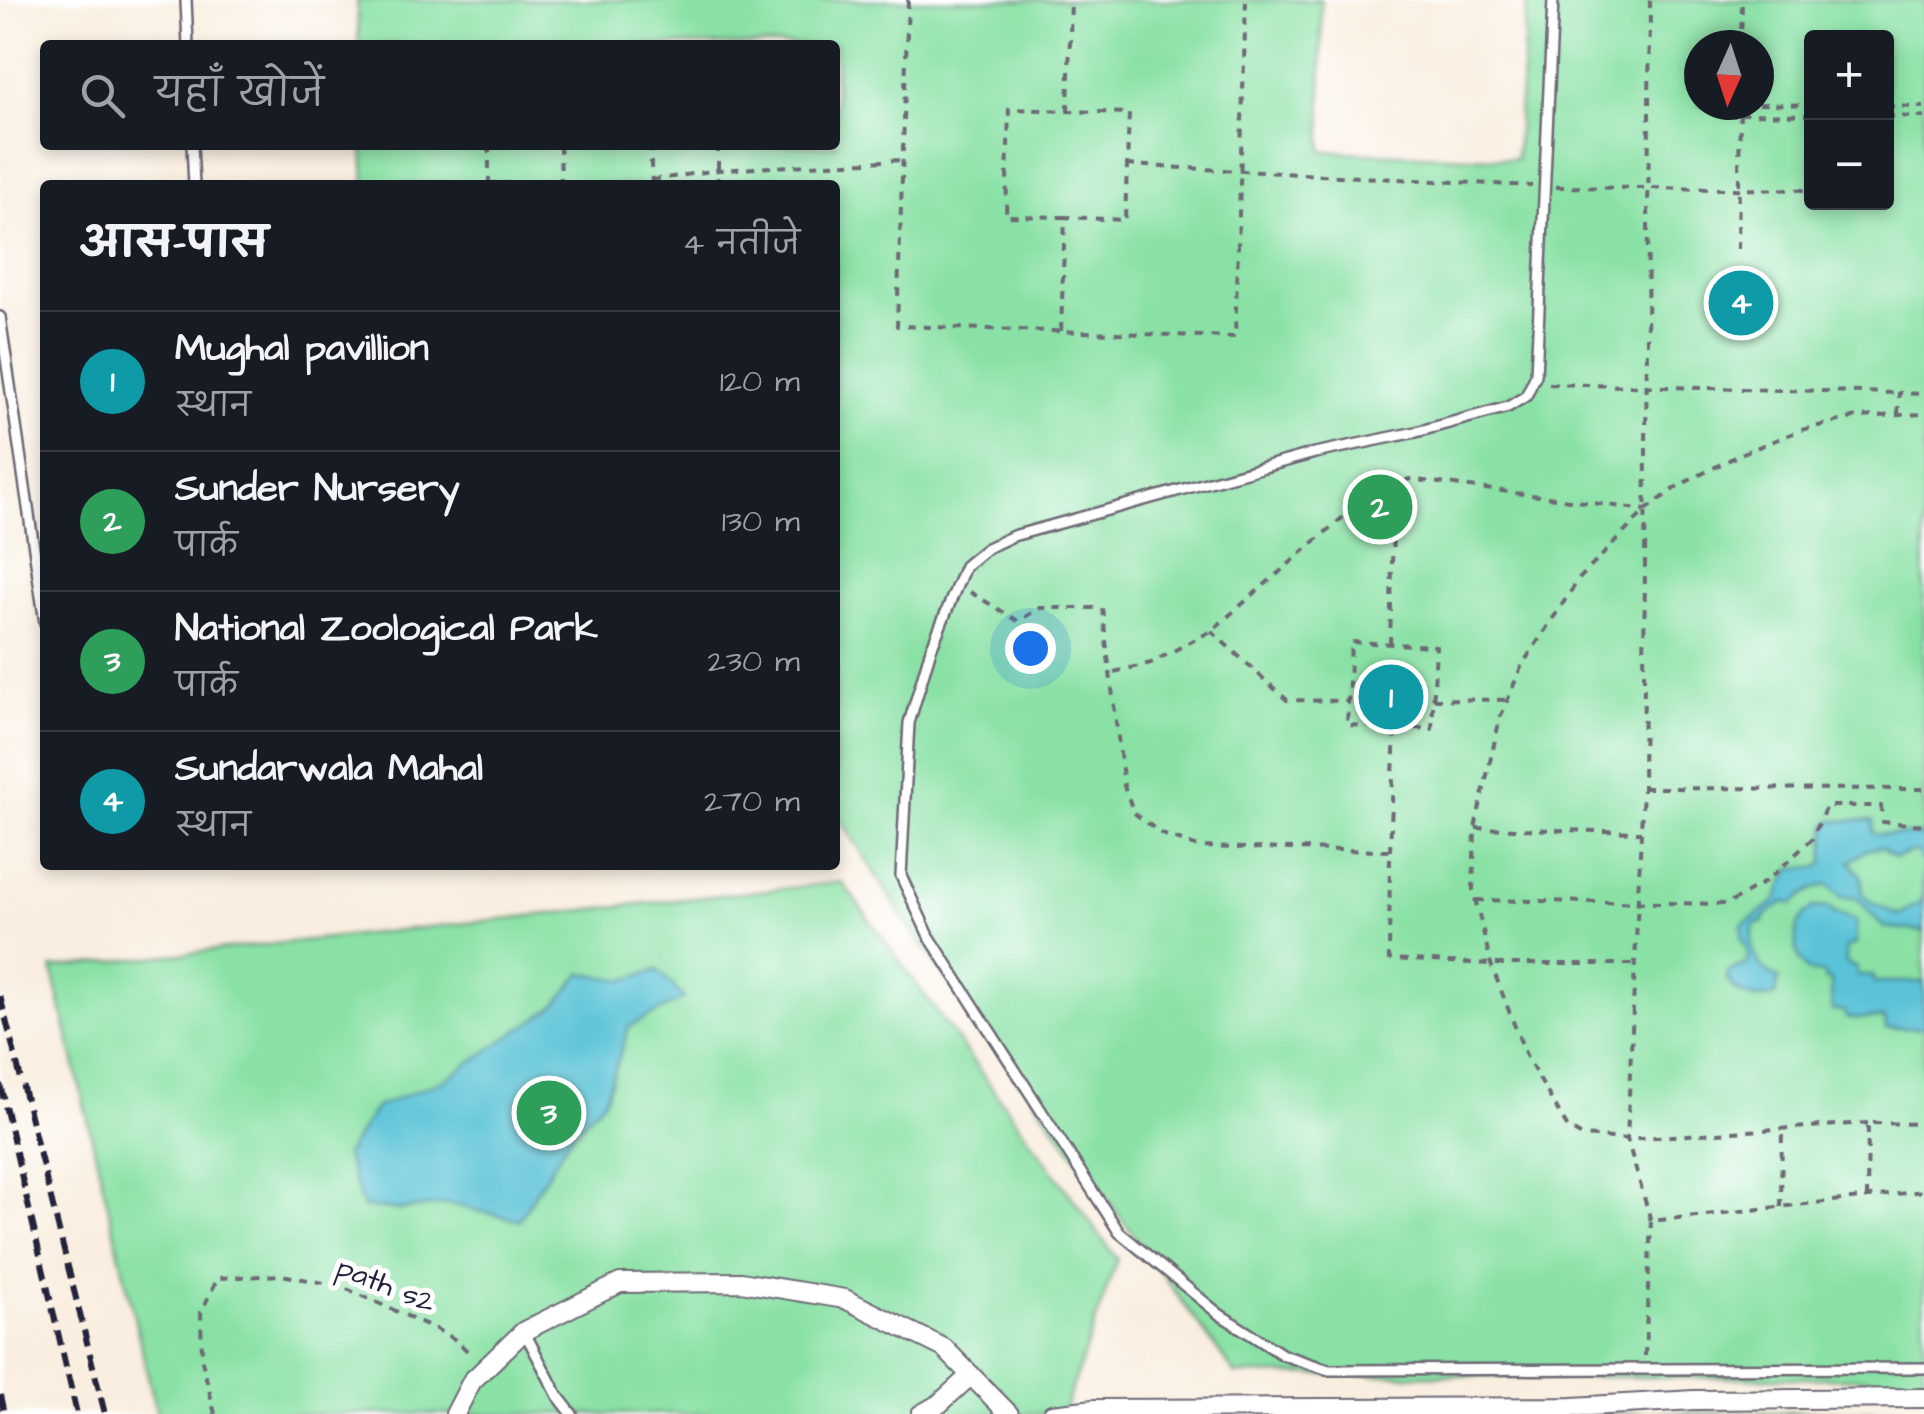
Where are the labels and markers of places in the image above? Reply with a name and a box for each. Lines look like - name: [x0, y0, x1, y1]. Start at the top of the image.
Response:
- pin: 4: [1708, 266, 1774, 340]
- pin: 2: [1348, 470, 1412, 544]
- pin: 1: [1358, 660, 1424, 734]
- pin: 3: [516, 1076, 582, 1150]

